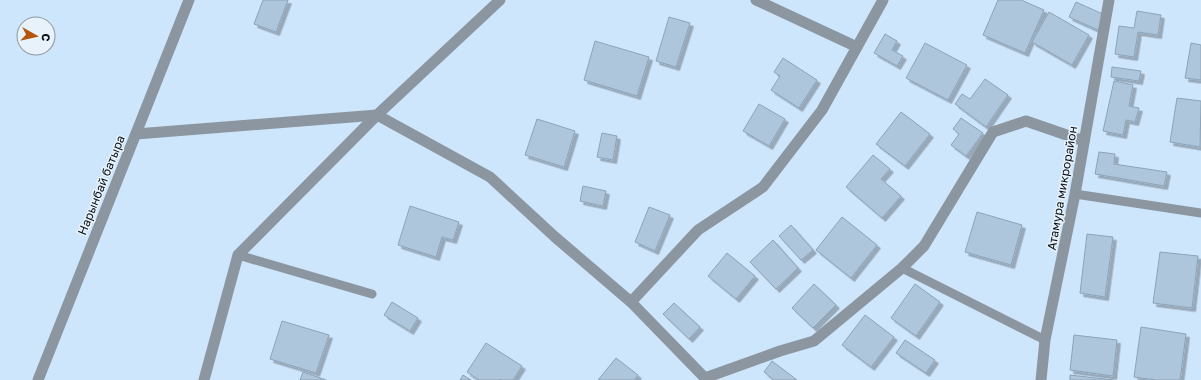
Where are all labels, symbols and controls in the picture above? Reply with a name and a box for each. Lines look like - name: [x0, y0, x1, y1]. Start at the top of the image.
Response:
- north arrow: [16, 16, 56, 56]
- text: С: [39, 33, 53, 42]
- street label: Атамура микрорайон: [1044, 125, 1080, 251]
- street label: Нарынбай батыра: [74, 133, 128, 237]

